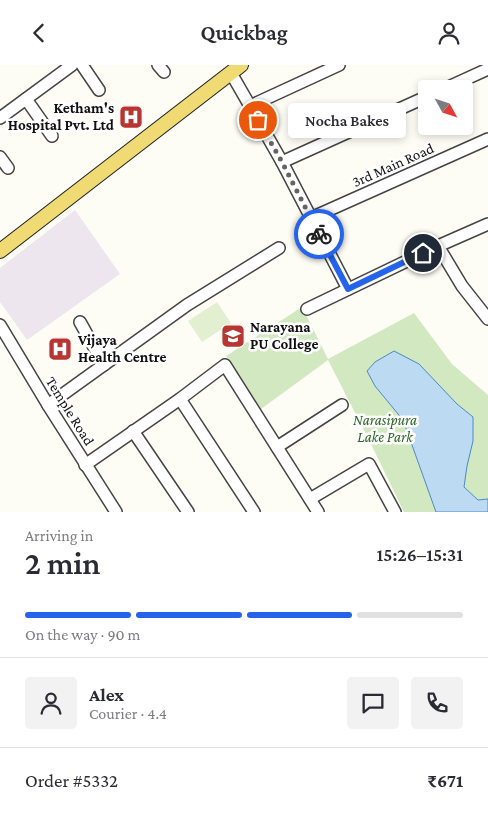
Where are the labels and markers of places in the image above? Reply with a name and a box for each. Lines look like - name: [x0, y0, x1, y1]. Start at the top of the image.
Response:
- pin: [237, 99, 279, 141]
- place label: Ketham's Hospital Pvt. Ltd: [8, 100, 115, 133]
- callout: Nocha Bakes: [288, 103, 406, 137]
- hospital icon: Ketham's Hospital Pvt. Ltd: [118, 104, 144, 130]
- pin: [402, 232, 444, 274]
- place label: Narayana PU College: [250, 319, 319, 352]
- school or university icon: Narayana PU College: [220, 323, 246, 349]
- place label: Vijaya Health Centre: [77, 332, 166, 365]
- hospital icon: Vijaya Health Centre: [47, 336, 73, 362]

